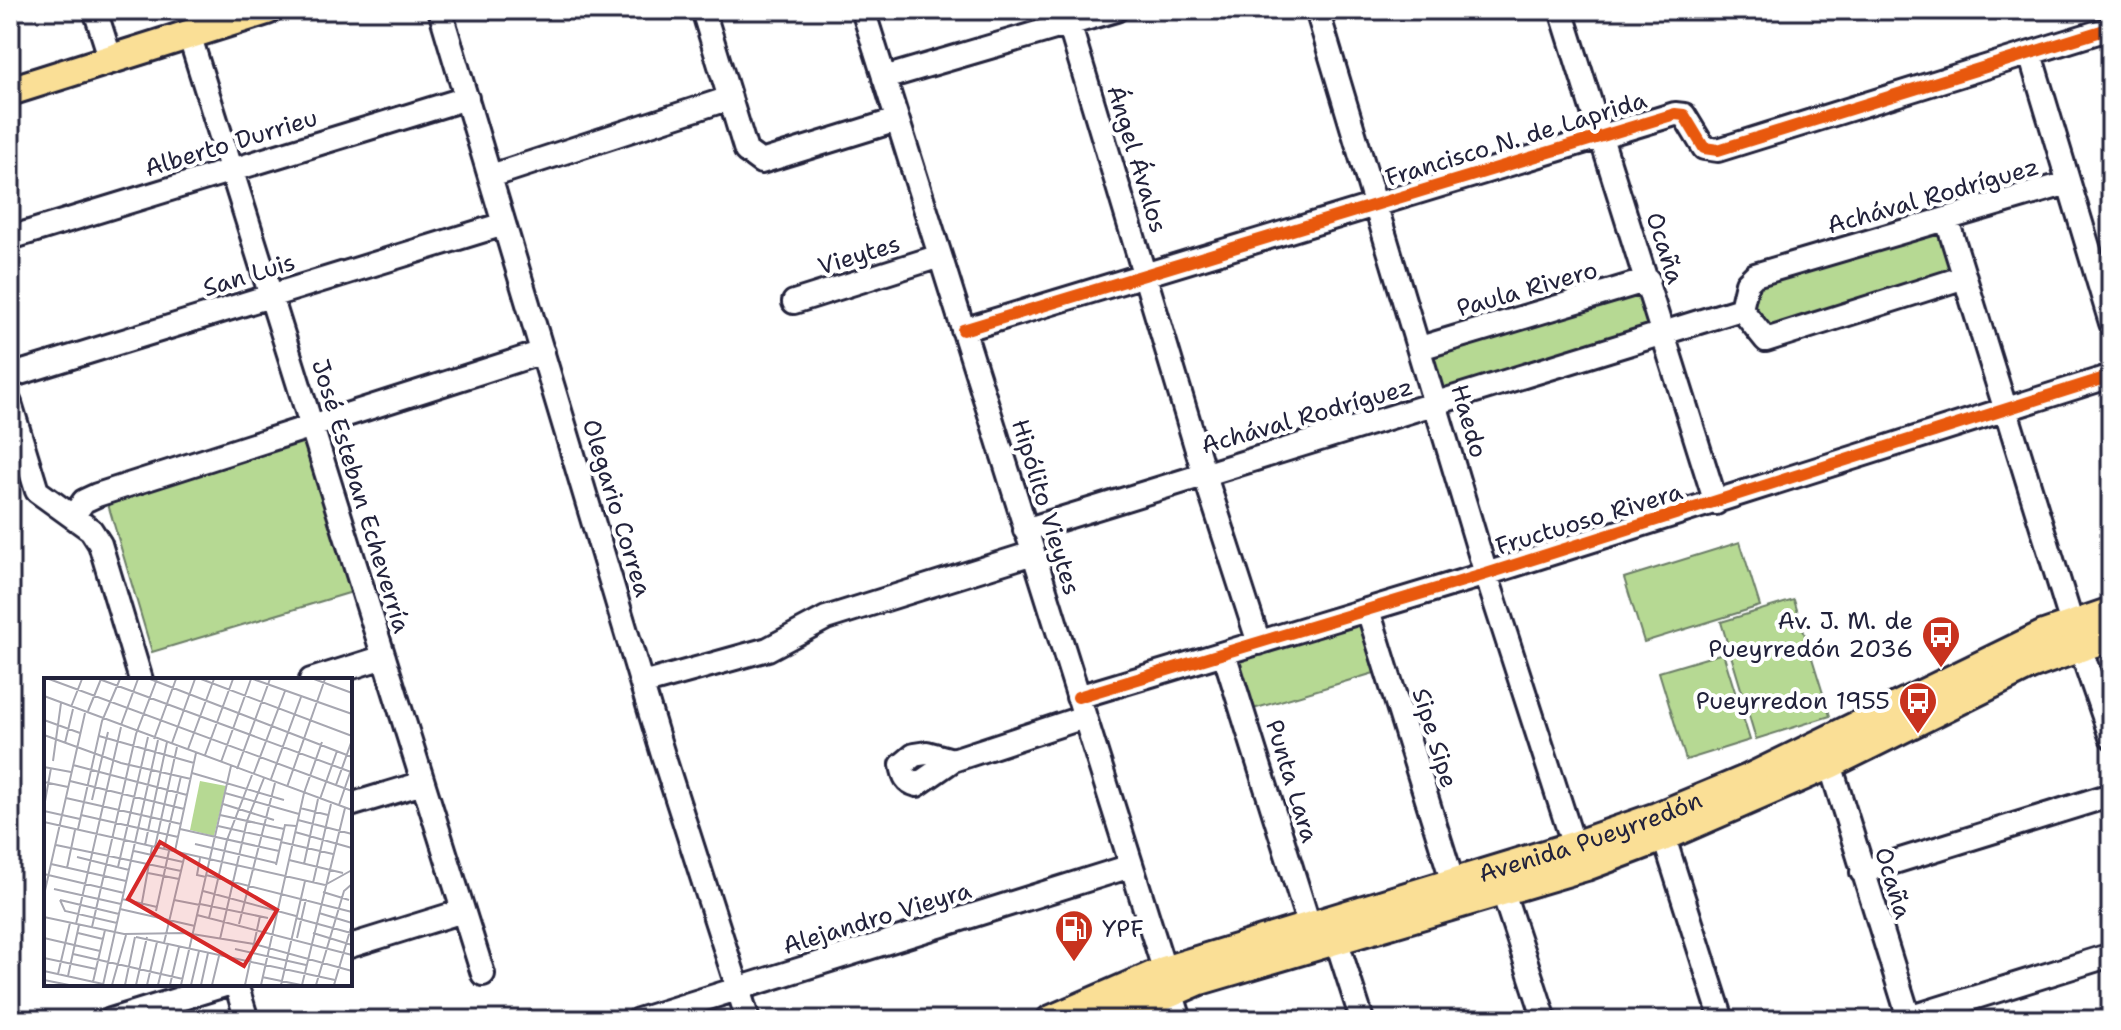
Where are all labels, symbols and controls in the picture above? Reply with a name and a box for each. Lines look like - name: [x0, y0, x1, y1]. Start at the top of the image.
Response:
- street label: Ángel Ávalos: [1099, 81, 1175, 237]
- street label: Francisco N. de Laprida: [1381, 84, 1651, 194]
- street label: Alberto Durrieu: [141, 101, 321, 185]
- street label: Achával Rodríguez: [1823, 150, 2043, 242]
- street label: Ocaña: [1638, 208, 1692, 288]
- street label: Vieytes: [814, 227, 904, 283]
- street label: San Luis: [199, 246, 299, 304]
- street label: Paula Rivero: [1453, 254, 1601, 324]
- street label: José Esteban Echeverría: [304, 355, 418, 637]
- street label: Achával Rodríguez: [1197, 370, 1417, 462]
- street label: Haedo: [1443, 381, 1495, 461]
- street label: Olegario Correa: [575, 415, 659, 601]
- street label: Hipólito Vieytes: [1004, 415, 1088, 599]
- street label: Fructuoso Rivera: [1492, 475, 1686, 563]
- place label: Av. J. M. de Pueyrredón 2036: [1708, 605, 1913, 665]
- bus stop icon: Av. J. M. de Pueyrredón 2036: [1920, 614, 1962, 669]
- inset map: [44, 678, 352, 986]
- bus stop icon: Pueyrredon 1955: [1897, 680, 1939, 735]
- street label: Sipe Sipe: [1405, 684, 1465, 792]
- place label: Pueyrredon 1955: [1696, 685, 1890, 717]
- street label: Punta Lara: [1258, 716, 1326, 846]
- street label: Avenida Pueyrredón: [1475, 784, 1707, 890]
- street label: Ocaña: [1867, 843, 1919, 923]
- street label: Alejandro Vieyra: [779, 874, 975, 962]
- fuel station icon: YPF: [1053, 908, 1095, 963]
- place label: YPF: [1102, 913, 1144, 945]

